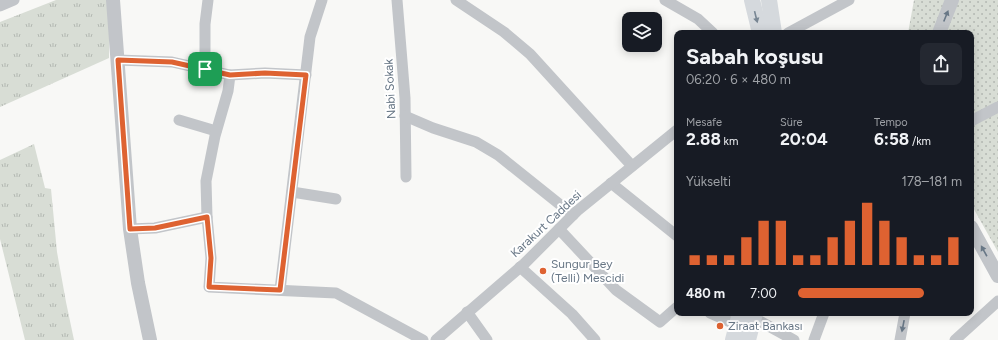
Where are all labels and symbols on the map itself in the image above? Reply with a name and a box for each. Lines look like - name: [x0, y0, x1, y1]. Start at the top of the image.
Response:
- one-way arrow: [943, 10, 949, 22]
- one-way arrow: [753, 11, 759, 23]
- pin: [188, 52, 222, 86]
- street label: Nabi Sokak: [381, 58, 399, 119]
- street label: Karakurt Caddesi: [508, 188, 584, 260]
- one-way arrow: [981, 245, 988, 257]
- place label: Sungur Bey (Telli) Mescidi: [551, 257, 624, 285]
- marker: Sungur Bey (Telli) Mescidi: [538, 266, 548, 276]
- place label: Ziraat Bankası: [728, 319, 803, 333]
- one-way arrow: [900, 320, 906, 333]
- marker: Ziraat Bankası: [715, 321, 725, 331]

